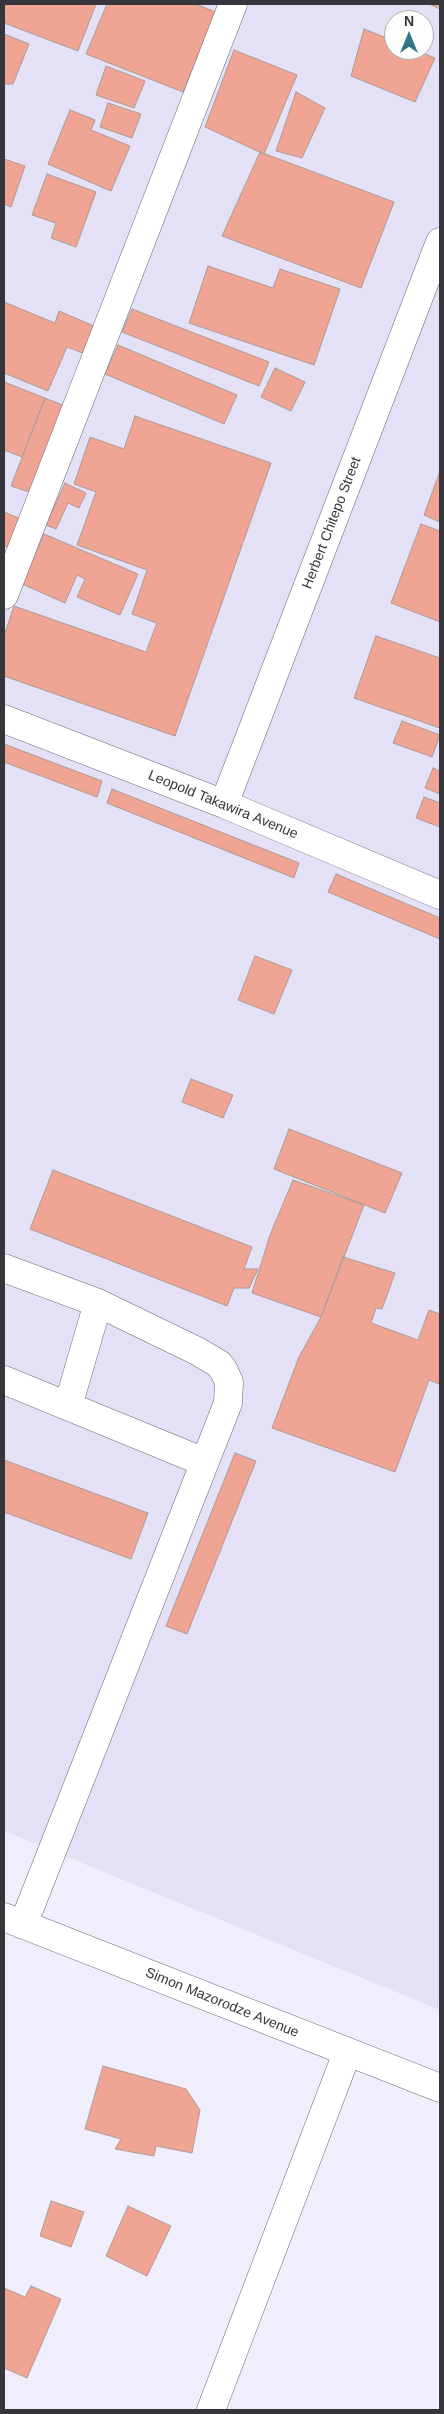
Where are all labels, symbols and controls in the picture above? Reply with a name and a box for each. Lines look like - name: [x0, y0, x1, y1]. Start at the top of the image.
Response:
- north arrow: [384, 10, 434, 60]
- text: N: [404, 13, 414, 29]
- street label: Herbert Chitepo Street: [299, 455, 365, 591]
- street label: Leopold Takawira Avenue: [146, 767, 300, 843]
- street label: Simon Mazorodze Avenue: [143, 1965, 301, 2041]

